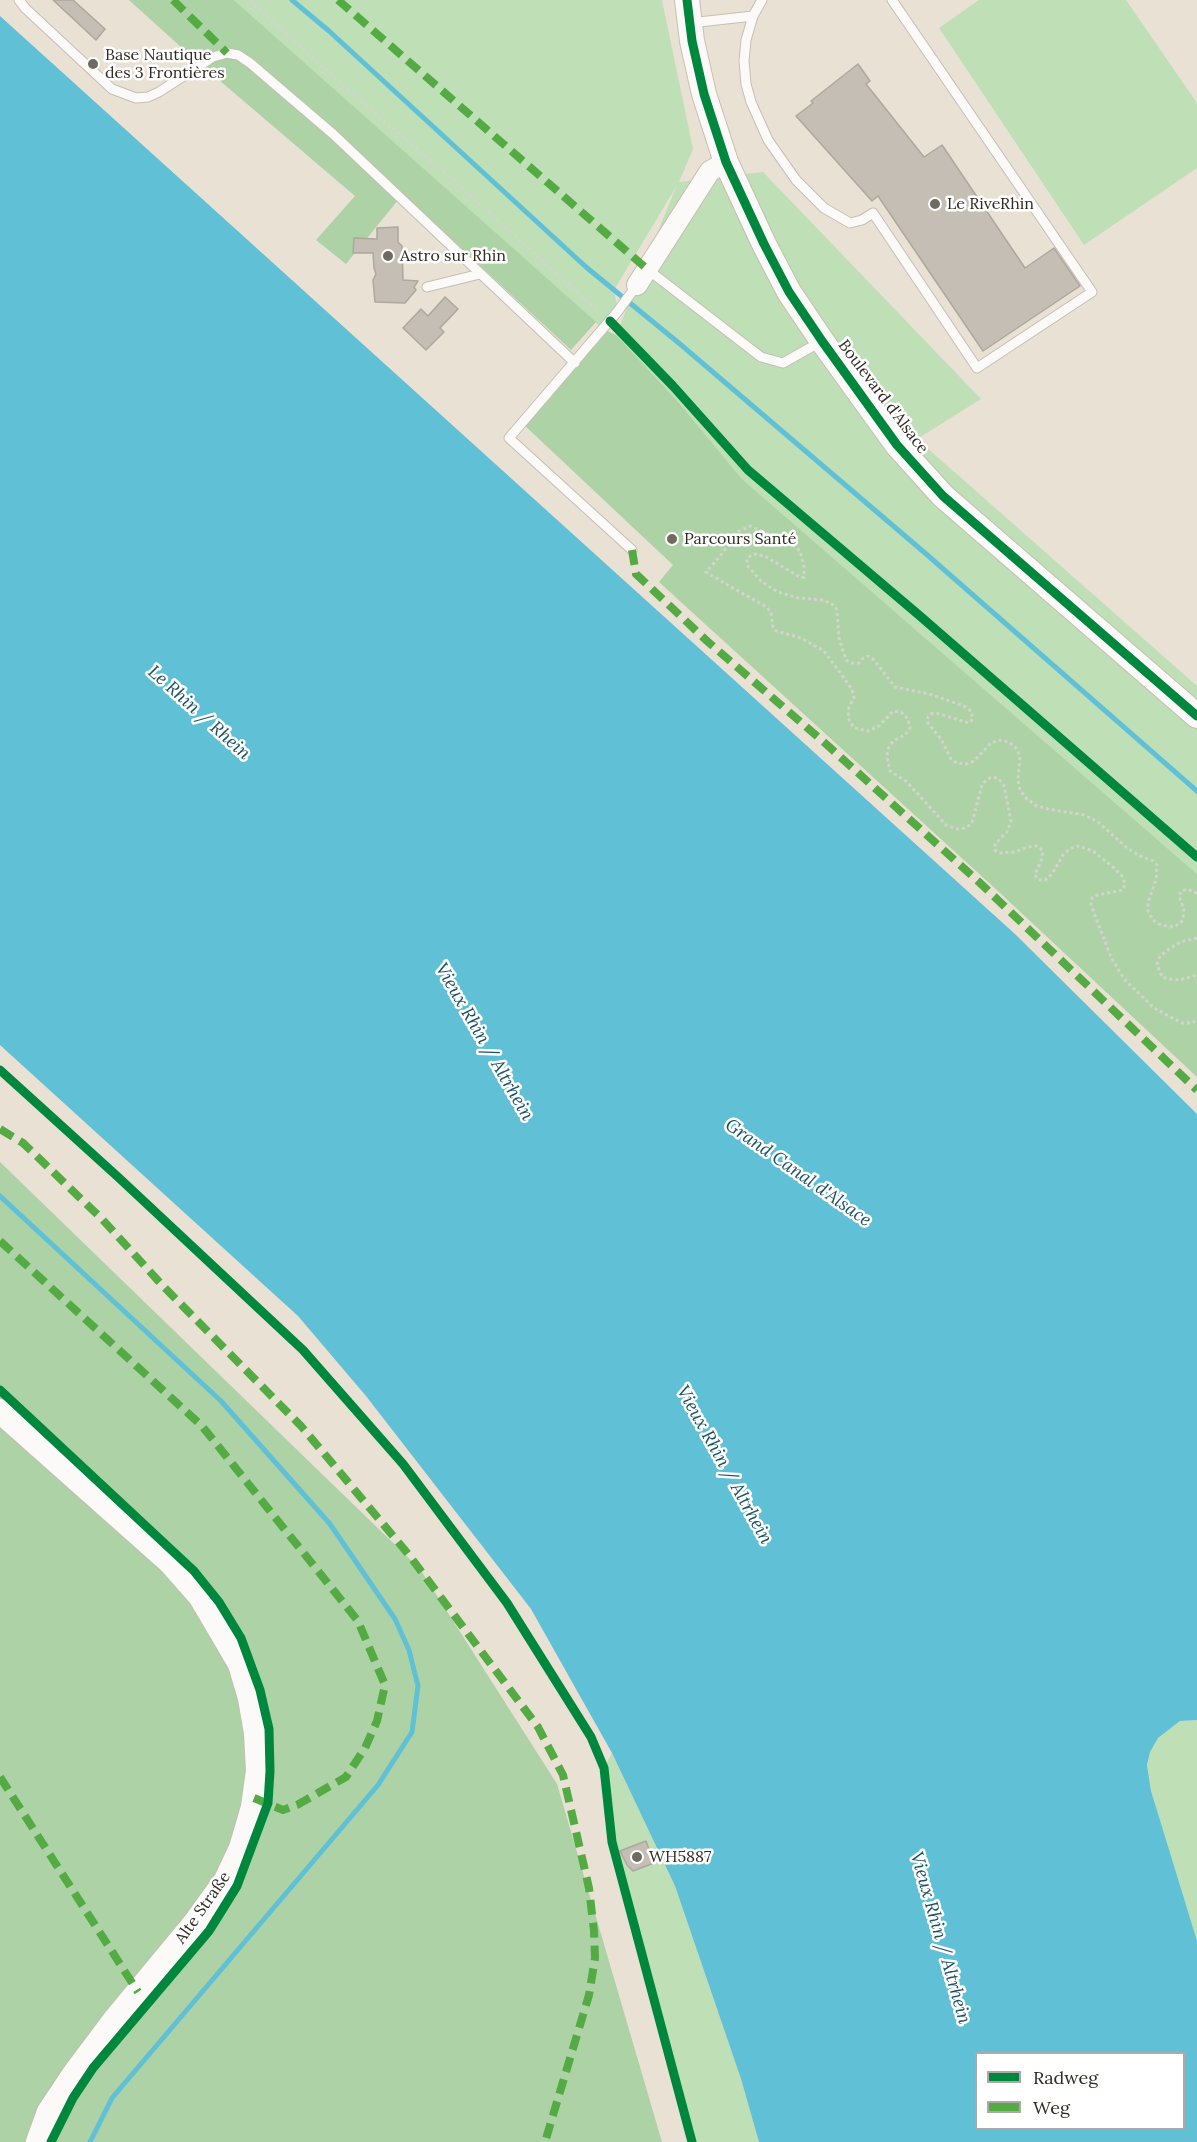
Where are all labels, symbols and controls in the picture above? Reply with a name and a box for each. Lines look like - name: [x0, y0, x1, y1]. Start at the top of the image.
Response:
- place label: Base Nautique des 3 Frontières: [105, 45, 225, 83]
- marker: Base Nautique des 3 Frontières: [86, 57, 100, 71]
- place label: Le RiveRhin: [947, 194, 1034, 214]
- marker: Le RiveRhin: [928, 197, 942, 211]
- place label: Astro sur Rhin: [400, 246, 506, 266]
- marker: Astro sur Rhin: [381, 249, 395, 263]
- street label: Boulevard d'Alsace: [834, 336, 932, 458]
- place label: Parcours Santé: [684, 529, 796, 549]
- marker: Parcours Santé: [665, 532, 679, 546]
- water label: Le Rhin / Rhein: [143, 661, 255, 765]
- water label: Vieux Rhin / Altrhein: [430, 960, 538, 1124]
- water label: Grand Canal d'Alsace: [721, 1114, 875, 1232]
- water label: Vieux Rhin / Altrhein: [671, 1382, 777, 1548]
- place label: WH5887: [649, 1847, 711, 1867]
- marker: WH5887: [630, 1850, 644, 1864]
- water label: Vieux Rhin / Altrhein: [905, 1850, 975, 2026]
- street label: Alte Straße: [171, 1868, 235, 1948]
- legend: [975, 2052, 1185, 2130]
- text: Radweg: [1033, 2066, 1098, 2089]
- text: Weg: [1033, 2096, 1070, 2119]

